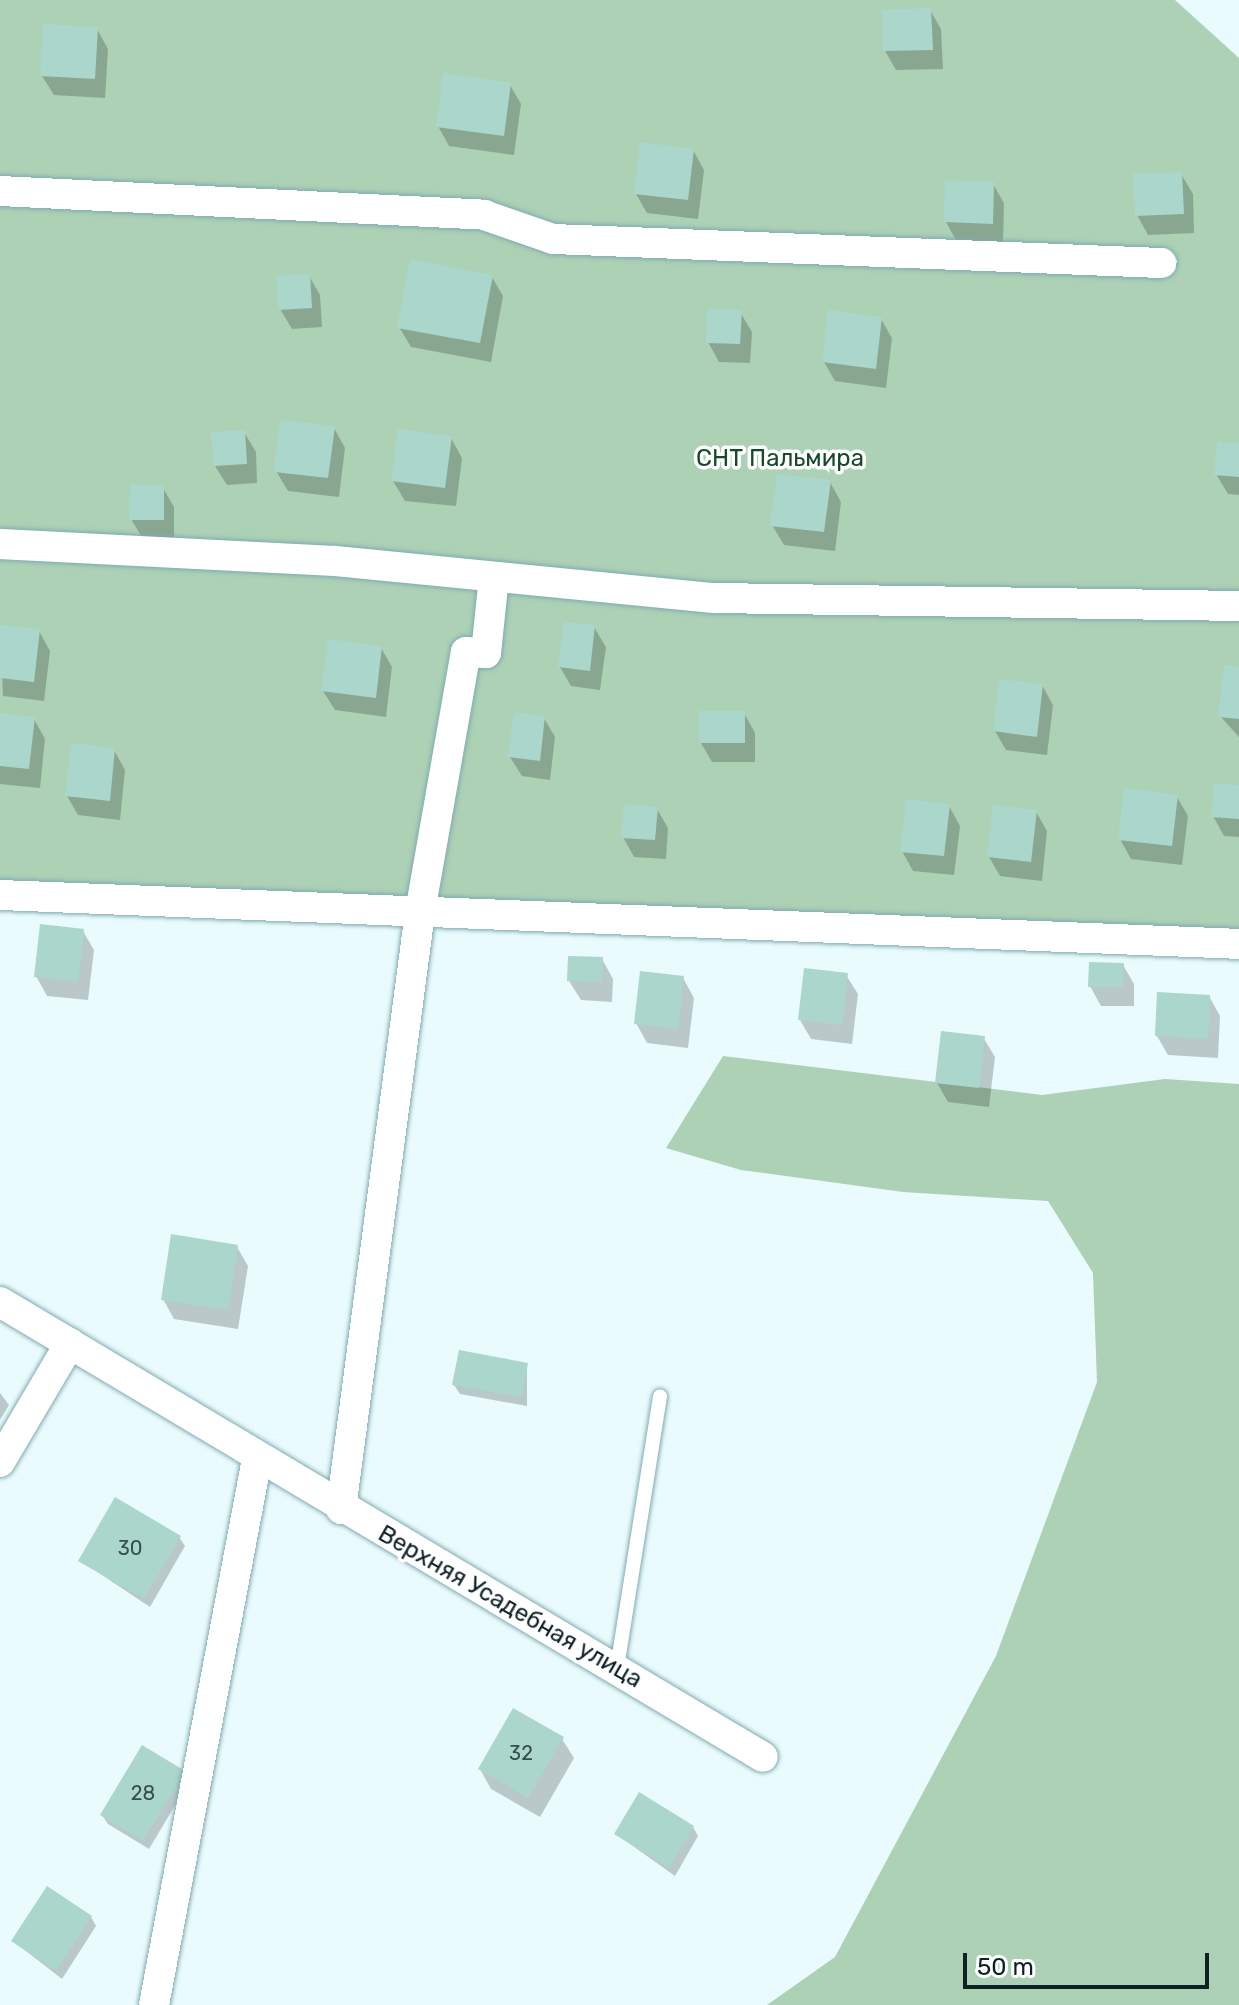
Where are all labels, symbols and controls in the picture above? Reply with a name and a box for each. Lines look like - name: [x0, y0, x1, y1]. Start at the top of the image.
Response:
- park label: СНТ Пальмира: [696, 445, 864, 473]
- street label: Верхняя Усадебная улица: [373, 1520, 647, 1694]
- house number: 30: [118, 1536, 142, 1560]
- house number: 32: [509, 1741, 533, 1765]
- house number: 28: [131, 1781, 155, 1805]
- scale bar: [967, 1937, 1213, 1987]
- text: 50 m: [977, 1953, 1034, 1981]

